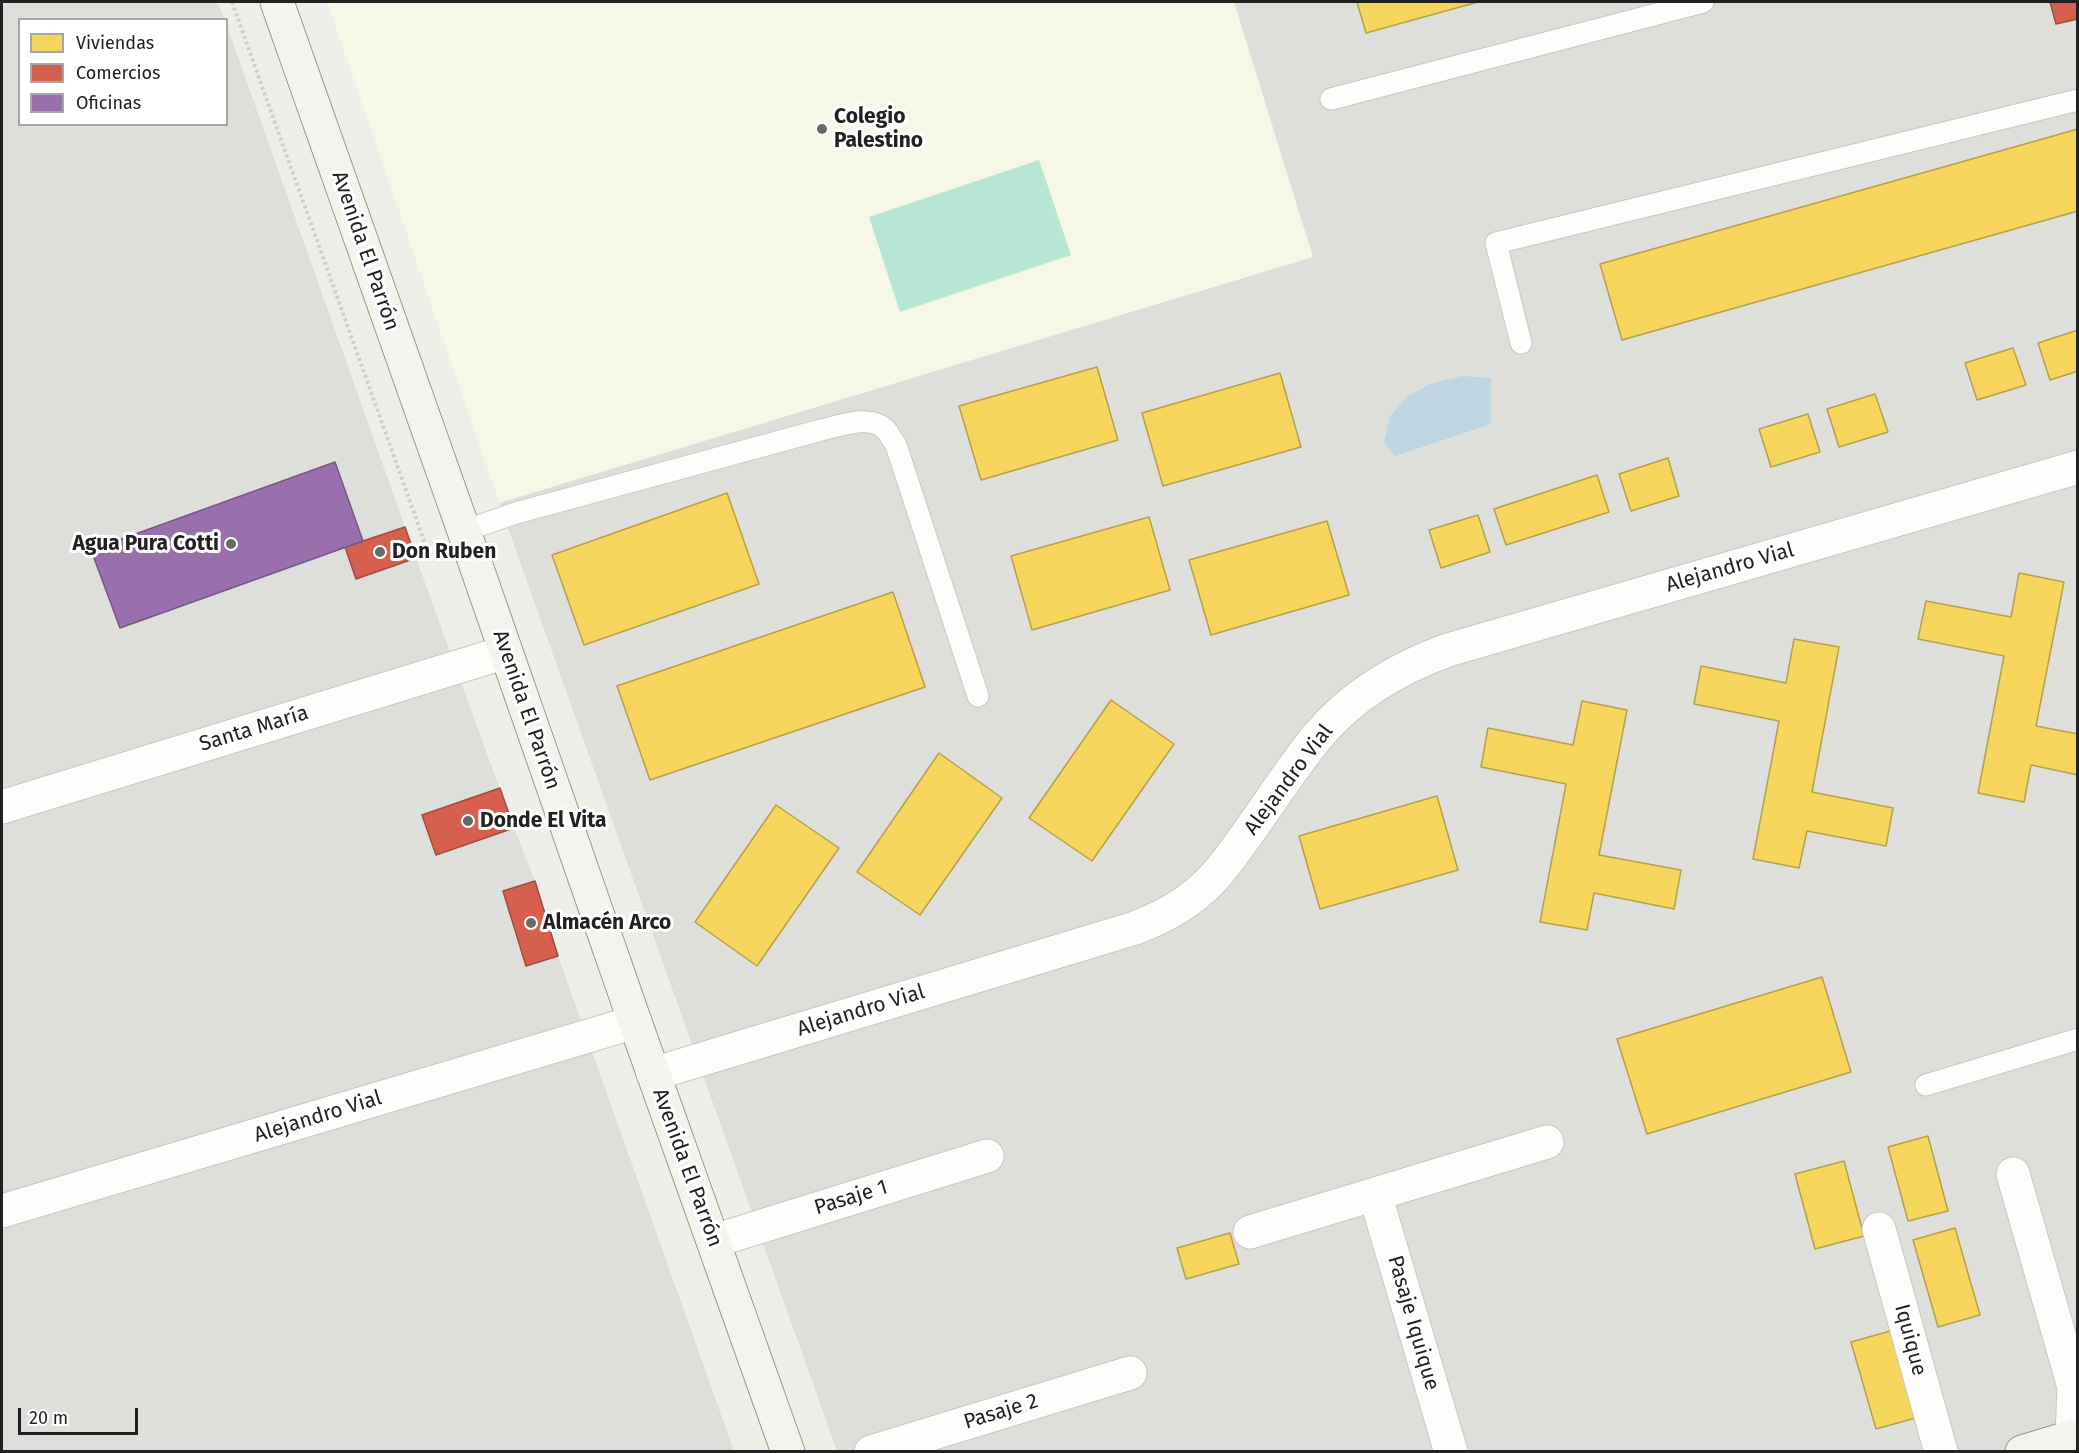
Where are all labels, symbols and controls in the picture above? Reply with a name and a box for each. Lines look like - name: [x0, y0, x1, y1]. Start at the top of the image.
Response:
- legend: [18, 18, 228, 126]
- text: Viviendas: [76, 32, 154, 54]
- text: Comercios: [76, 62, 160, 84]
- text: Oficinas: [76, 92, 141, 114]
- place label: Colegio Palestino: [834, 104, 923, 154]
- marker: Colegio Palestino: [815, 122, 829, 136]
- street label: Avenida El Parrón: [326, 168, 404, 334]
- place label: Agua Pura Cotti: [72, 531, 219, 557]
- marker: Agua Pura Cotti: [224, 537, 238, 551]
- street label: Alejandro Vial: [1663, 538, 1797, 598]
- place label: Don Ruben: [392, 539, 496, 565]
- marker: Don Ruben: [373, 545, 387, 559]
- street label: Avenida El Parrón: [487, 627, 565, 793]
- street label: Santa María: [196, 700, 312, 758]
- street label: Alejandro Vial: [1239, 720, 1339, 840]
- place label: Donde El Vita: [480, 808, 607, 834]
- marker: Donde El Vita: [461, 814, 475, 828]
- place label: Almacén Arco: [543, 910, 671, 936]
- marker: Almacén Arco: [524, 916, 538, 930]
- street label: Alejandro Vial: [794, 980, 928, 1042]
- street label: Avenida El Parrón: [647, 1085, 727, 1251]
- street label: Alejandro Vial: [251, 1086, 385, 1148]
- street label: Pasaje 1: [811, 1175, 891, 1221]
- street label: Pasaje Iquique: [1382, 1253, 1444, 1393]
- street label: Iquique: [1888, 1301, 1932, 1379]
- street label: Pasaje 2: [961, 1389, 1041, 1435]
- scale bar: [21, 1396, 141, 1434]
- text: 20 m: [29, 1407, 68, 1429]

